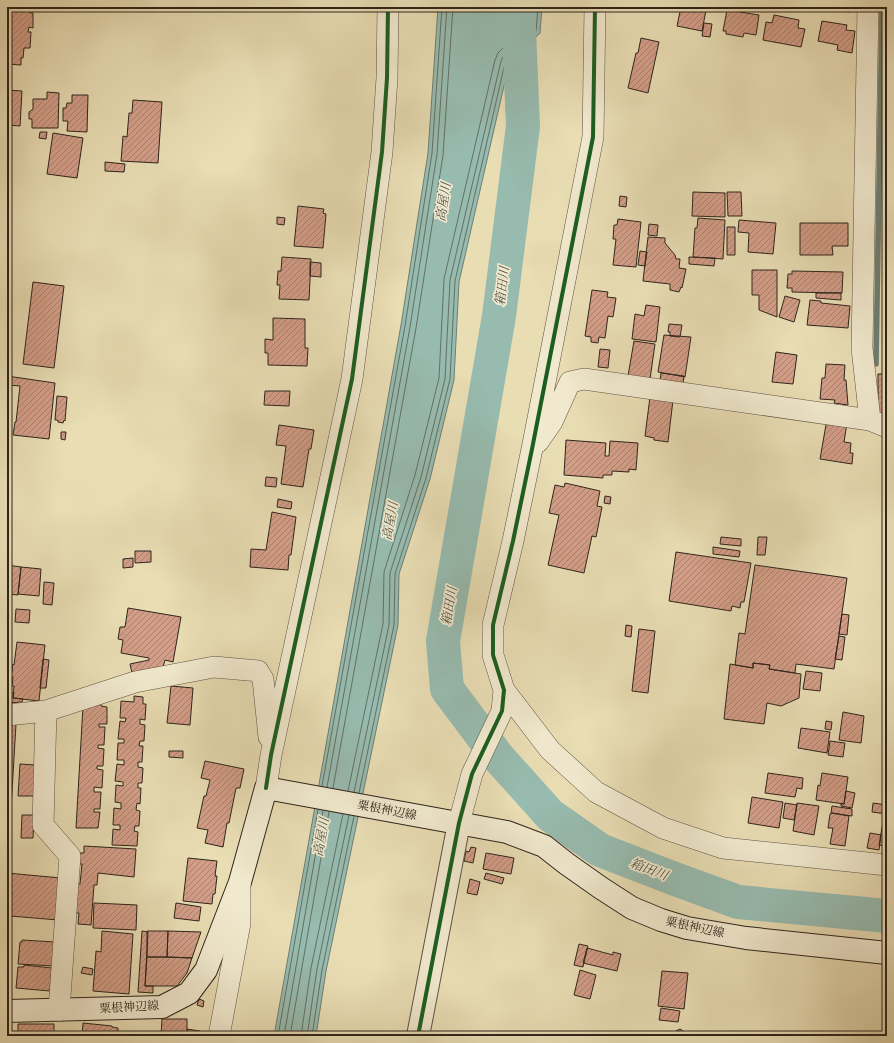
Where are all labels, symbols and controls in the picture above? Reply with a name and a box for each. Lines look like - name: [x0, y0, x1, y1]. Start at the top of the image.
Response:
- water label: 高屋川: [433, 180, 454, 222]
- water label: 箱田川: [492, 264, 512, 306]
- water label: 高屋川: [379, 499, 401, 542]
- water label: 箱田川: [438, 584, 460, 627]
- street label: 粟根神辺線: [356, 797, 418, 823]
- water label: 高屋川: [310, 815, 332, 858]
- water label: 箱田川: [628, 855, 672, 884]
- street label: 粟根神辺線: [664, 914, 726, 940]
- street label: 粟根神辺線: [99, 998, 159, 1016]

